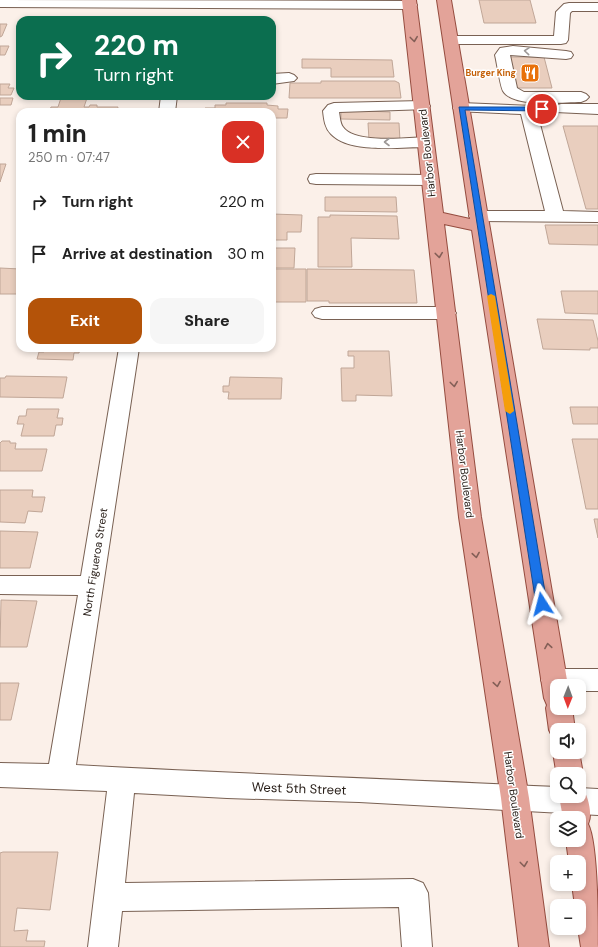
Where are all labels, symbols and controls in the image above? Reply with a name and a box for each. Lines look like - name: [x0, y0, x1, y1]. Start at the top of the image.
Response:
- text: 220 m: [94, 27, 179, 64]
- icon: right: [28, 32, 80, 84]
- one-way arrow: [409, 36, 418, 42]
- one-way arrow: [524, 47, 530, 56]
- restaurant icon: Burger King: [519, 62, 541, 84]
- text: Turn right: [94, 63, 174, 87]
- place label: Burger King: [465, 67, 516, 79]
- pin: [525, 92, 559, 126]
- icon: arrive: [531, 98, 553, 120]
- street label: Harbor Boulevard: [415, 108, 439, 198]
- text: 1 min: [28, 118, 87, 149]
- button: close: [222, 121, 264, 163]
- one-way arrow: [384, 138, 390, 146]
- text: 250 m · 07:47: [28, 149, 110, 166]
- icon: right: [28, 191, 50, 213]
- text: Turn right: [62, 192, 133, 212]
- text: 220 m: [219, 192, 264, 212]
- icon: arrive: [28, 243, 50, 265]
- text: Arrive at destination: [62, 244, 213, 264]
- text: 30 m: [228, 244, 264, 264]
- one-way arrow: [434, 252, 443, 258]
- button: Exit: [28, 298, 142, 344]
- button: Share: [150, 298, 264, 344]
- one-way arrow: [449, 381, 458, 387]
- street label: Harbor Boulevard: [453, 429, 477, 519]
- street label: North Figueroa Street: [80, 507, 110, 617]
- one-way arrow: [471, 552, 480, 558]
- position arrow: [521, 583, 563, 625]
- one-way arrow: [545, 643, 553, 649]
- north arrow: [550, 679, 586, 715]
- map controls: [550, 679, 586, 935]
- one-way arrow: [492, 681, 501, 687]
- button: sound: [550, 723, 586, 759]
- street label: Harbor Boulevard: [501, 750, 527, 840]
- button: search: [550, 767, 586, 803]
- street label: West 5th Street: [251, 778, 347, 799]
- button: layers: [550, 811, 586, 847]
- button: +: [550, 855, 586, 891]
- one-way arrow: [519, 861, 528, 867]
- button: −: [550, 899, 586, 935]

